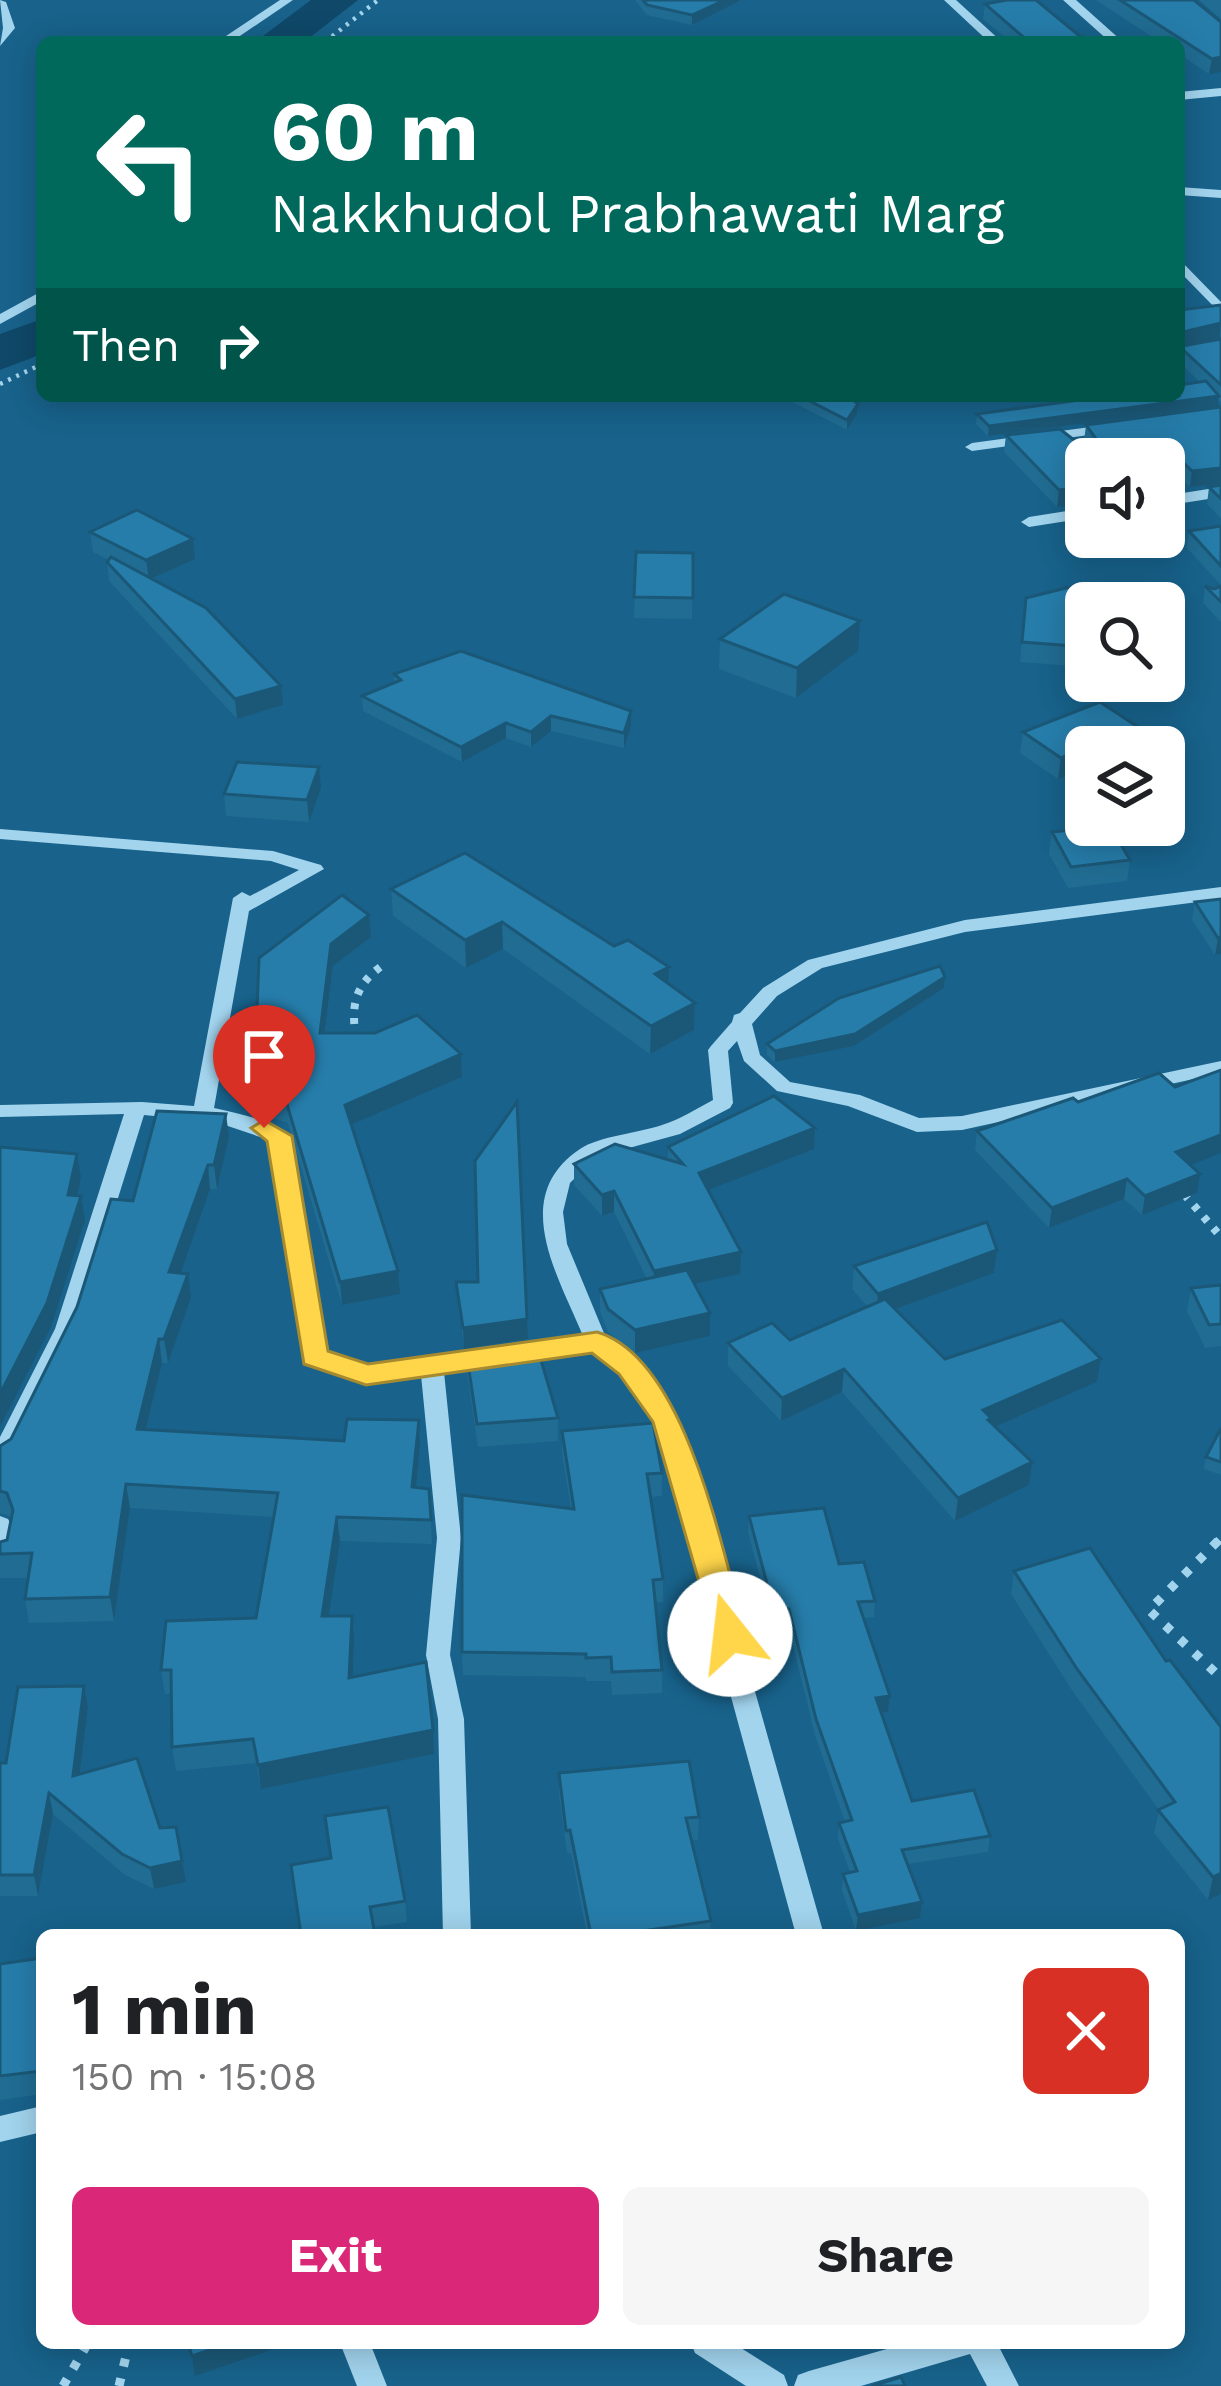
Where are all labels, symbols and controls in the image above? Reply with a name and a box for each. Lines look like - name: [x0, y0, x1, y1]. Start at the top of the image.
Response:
- text: 60 m: [270, 82, 479, 180]
- icon: left: [72, 84, 228, 240]
- text: Nakkhudol Prabhawati Marg: [270, 182, 1004, 245]
- icon: right: [204, 312, 270, 378]
- text: Then: [72, 319, 180, 372]
- map controls: [1065, 438, 1185, 846]
- button: sound: [1065, 438, 1185, 558]
- button: search: [1065, 582, 1185, 702]
- button: layers: [1065, 726, 1185, 846]
- pin: [213, 1005, 315, 1128]
- icon: arrive: [231, 1023, 297, 1089]
- position arrow: [667, 1571, 793, 1697]
- text: 1 min: [72, 1967, 257, 2051]
- button: close: [1023, 1968, 1149, 2094]
- text: 150 m · 15:08: [72, 2054, 317, 2099]
- button: Exit: [72, 2187, 599, 2325]
- button: Share: [623, 2187, 1149, 2325]

